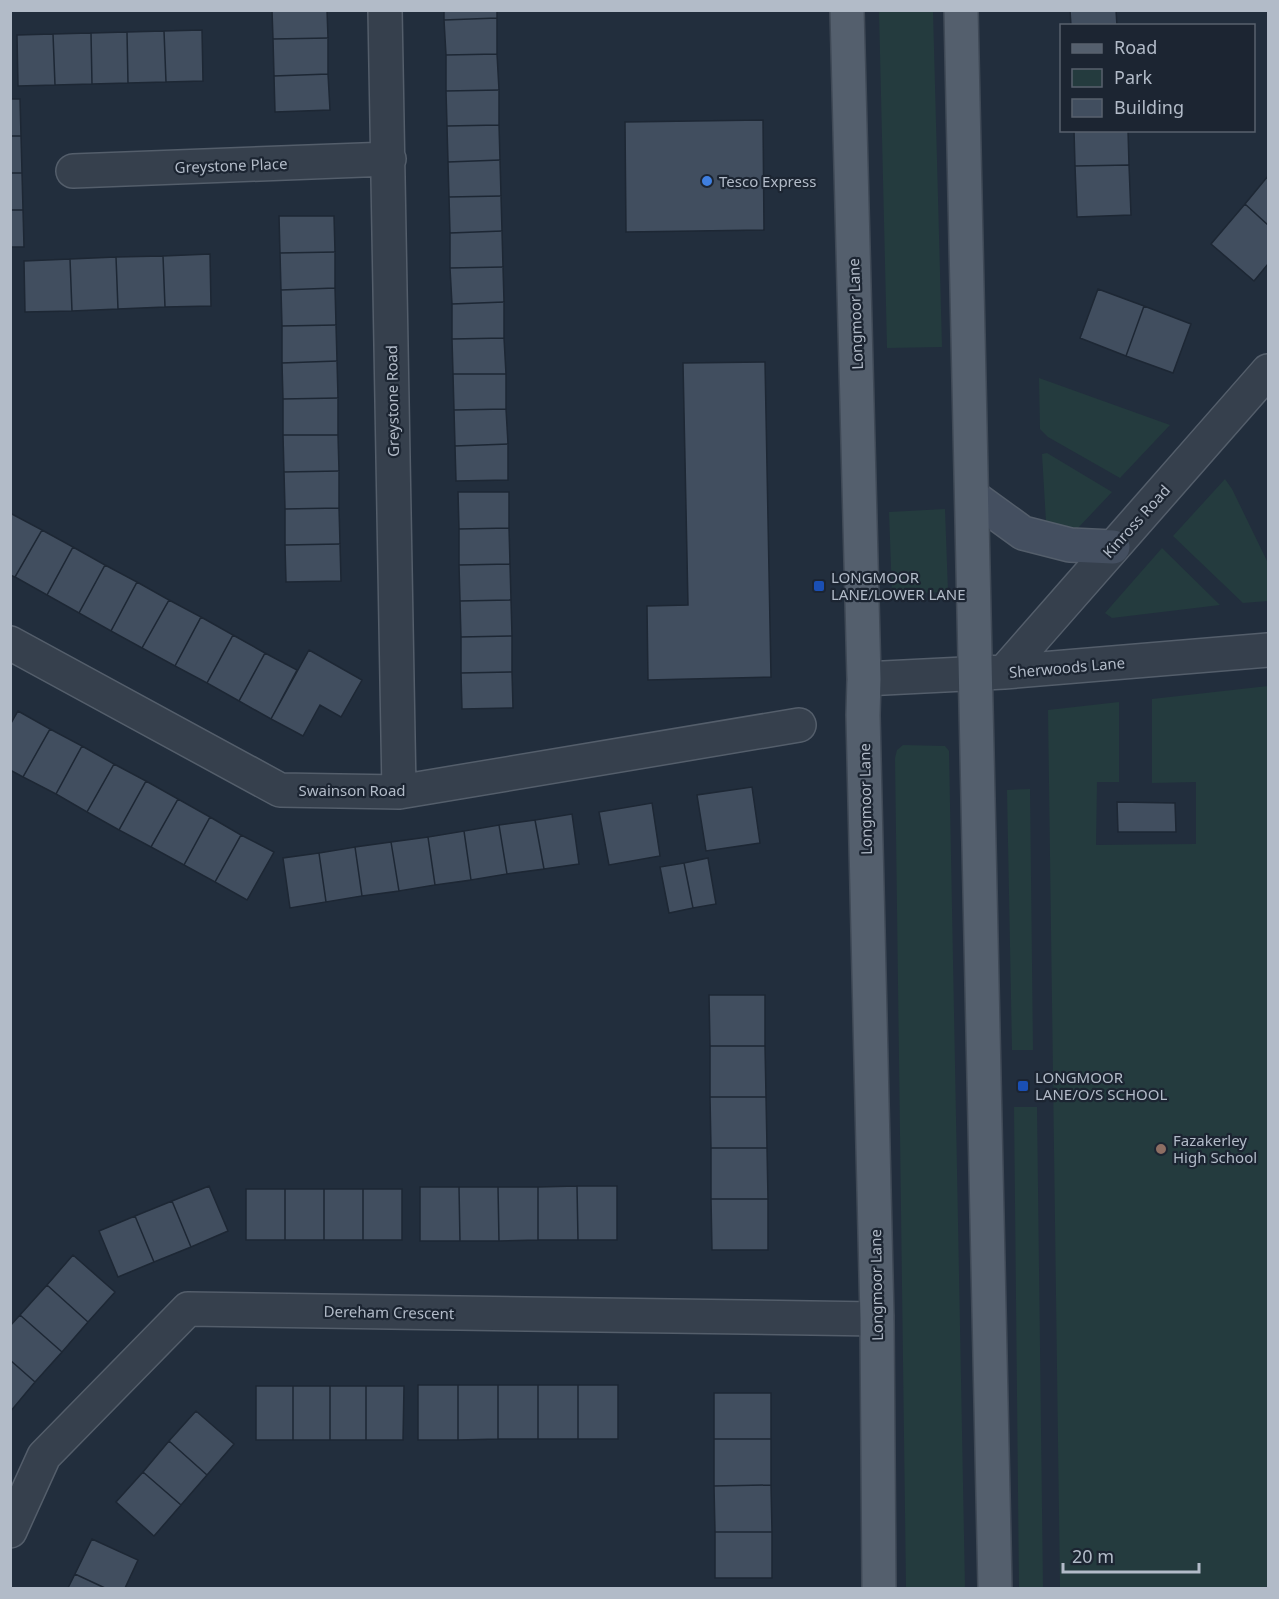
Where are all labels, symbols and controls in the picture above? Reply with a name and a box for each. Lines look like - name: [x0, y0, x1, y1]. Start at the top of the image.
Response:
- legend: [1060, 24, 1255, 132]
- text: Road: [1114, 35, 1157, 59]
- text: Park: [1114, 65, 1152, 89]
- text: Building: [1114, 95, 1184, 119]
- street label: Greystone Place: [174, 153, 288, 177]
- place label: Tesco Express: [719, 171, 816, 191]
- marker: Tesco Express: [700, 174, 714, 188]
- street label: Longmoor Lane: [843, 258, 867, 370]
- street label: Greystone Road: [381, 345, 403, 457]
- street label: Kinross Road: [1098, 480, 1174, 562]
- place label: LONGMOOR LANE/LOWER LANE: [831, 567, 966, 604]
- marker: LONGMOOR LANE/LOWER LANE: [812, 579, 826, 593]
- street label: Sherwoods Lane: [1008, 652, 1126, 682]
- street label: Longmoor Lane: [854, 743, 876, 855]
- street label: Swainson Road: [298, 780, 406, 800]
- place label: LONGMOOR LANE/O/S SCHOOL: [1035, 1067, 1167, 1104]
- marker: LONGMOOR LANE/O/S SCHOOL: [1016, 1079, 1030, 1093]
- place label: Fazakerley High School: [1173, 1130, 1257, 1167]
- marker: Fazakerley High School: [1154, 1142, 1168, 1156]
- street label: Longmoor Lane: [865, 1229, 887, 1341]
- street label: Dereham Crescent: [323, 1301, 455, 1323]
- scale bar: [1063, 1536, 1200, 1574]
- text: 20 m: [1072, 1544, 1114, 1568]

